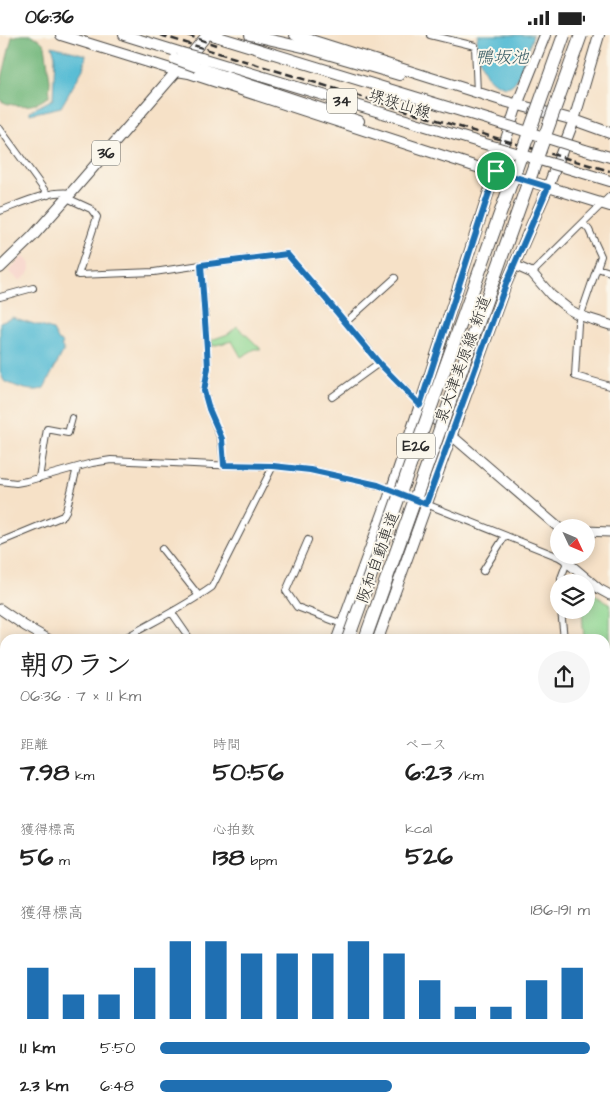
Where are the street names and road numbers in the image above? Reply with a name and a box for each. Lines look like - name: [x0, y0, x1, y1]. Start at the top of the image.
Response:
- street label: 堺狭山線: [366, 84, 434, 124]
- road number: 34: [327, 89, 357, 113]
- road number: 36: [92, 141, 120, 165]
- street label: 泉大津美原線 新道: [430, 292, 496, 426]
- road number: E26: [397, 433, 435, 459]
- street label: 阪和自動車道: [351, 508, 405, 606]

